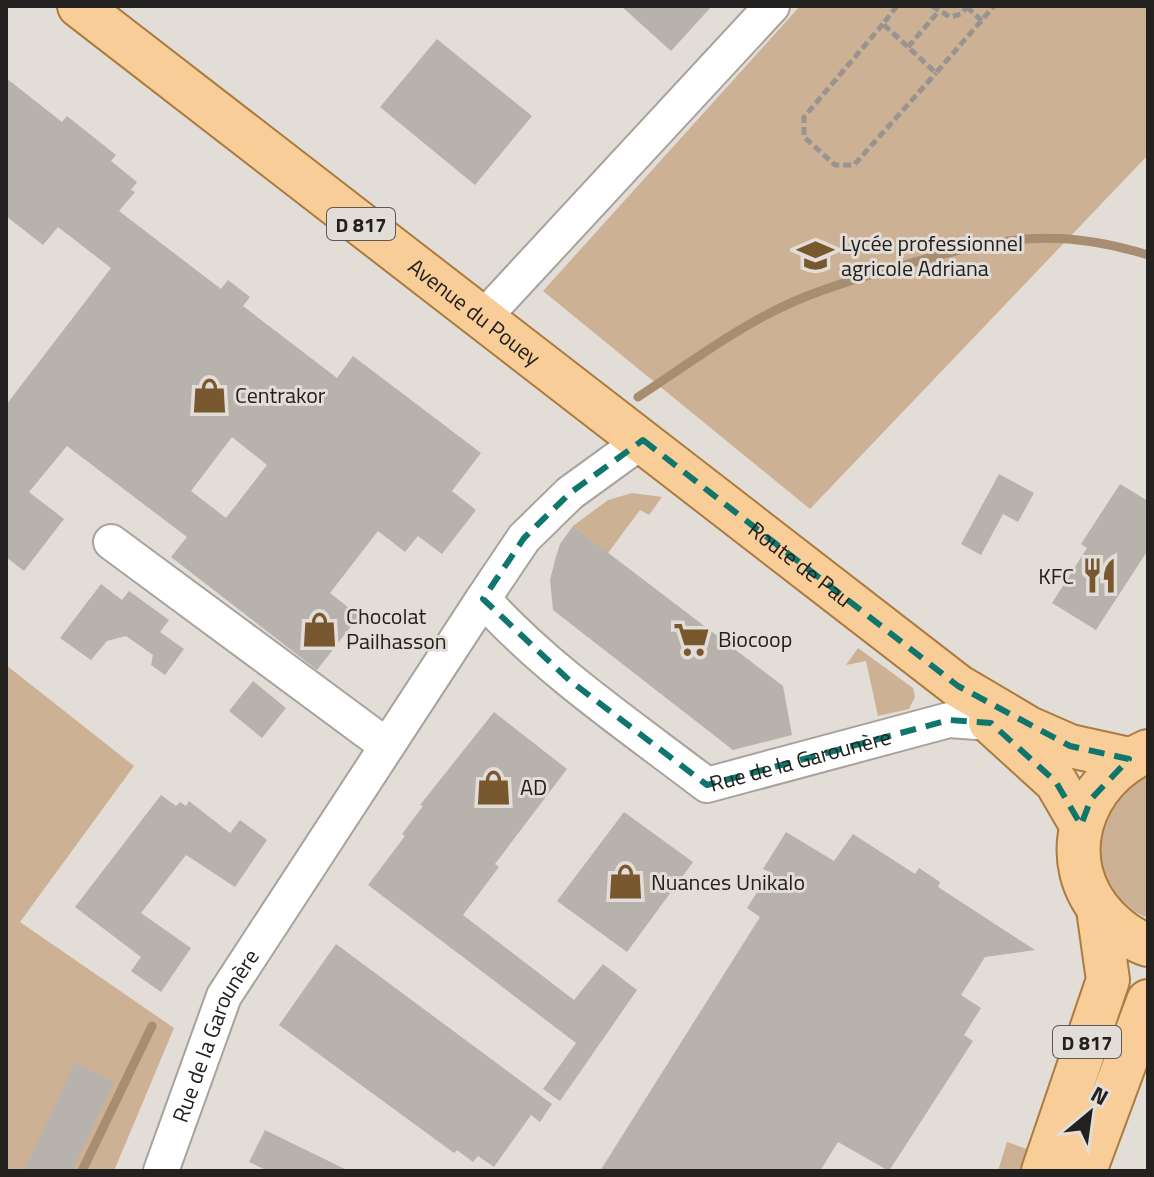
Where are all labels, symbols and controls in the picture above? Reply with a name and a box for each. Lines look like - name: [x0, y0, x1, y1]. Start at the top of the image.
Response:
- road number: D 817: [327, 208, 395, 240]
- place label: Lycée professionnel agricole Adriana: [841, 226, 1023, 285]
- school or university icon: Lycée professionnel agricole Adriana: [796, 237, 834, 275]
- street label: Avenue du Pouey: [401, 250, 548, 374]
- shop icon: Centrakor: [190, 376, 228, 414]
- place label: Centrakor: [235, 378, 326, 412]
- street label: Route de Pau: [741, 513, 860, 615]
- restaurant icon: KFC: [1081, 557, 1119, 595]
- place label: KFC: [1038, 559, 1074, 593]
- place label: Chocolat Pailhasson: [346, 599, 447, 658]
- shop icon: Chocolat Pailhasson: [301, 610, 339, 648]
- supermarket icon: Biocoop: [673, 620, 711, 658]
- place label: Biocoop: [718, 622, 792, 656]
- street label: Rue de la Garounère: [706, 719, 895, 801]
- shop icon: AD: [475, 768, 513, 806]
- place label: AD: [520, 770, 547, 804]
- shop icon: Nuances Unikalo: [606, 863, 644, 901]
- place label: Nuances Unikalo: [651, 865, 805, 899]
- street label: Rue de la Garounère: [163, 942, 267, 1127]
- road number: D 817: [1053, 1026, 1121, 1058]
- north arrow: [1050, 1073, 1130, 1153]
- text: N: [1085, 1077, 1115, 1114]

